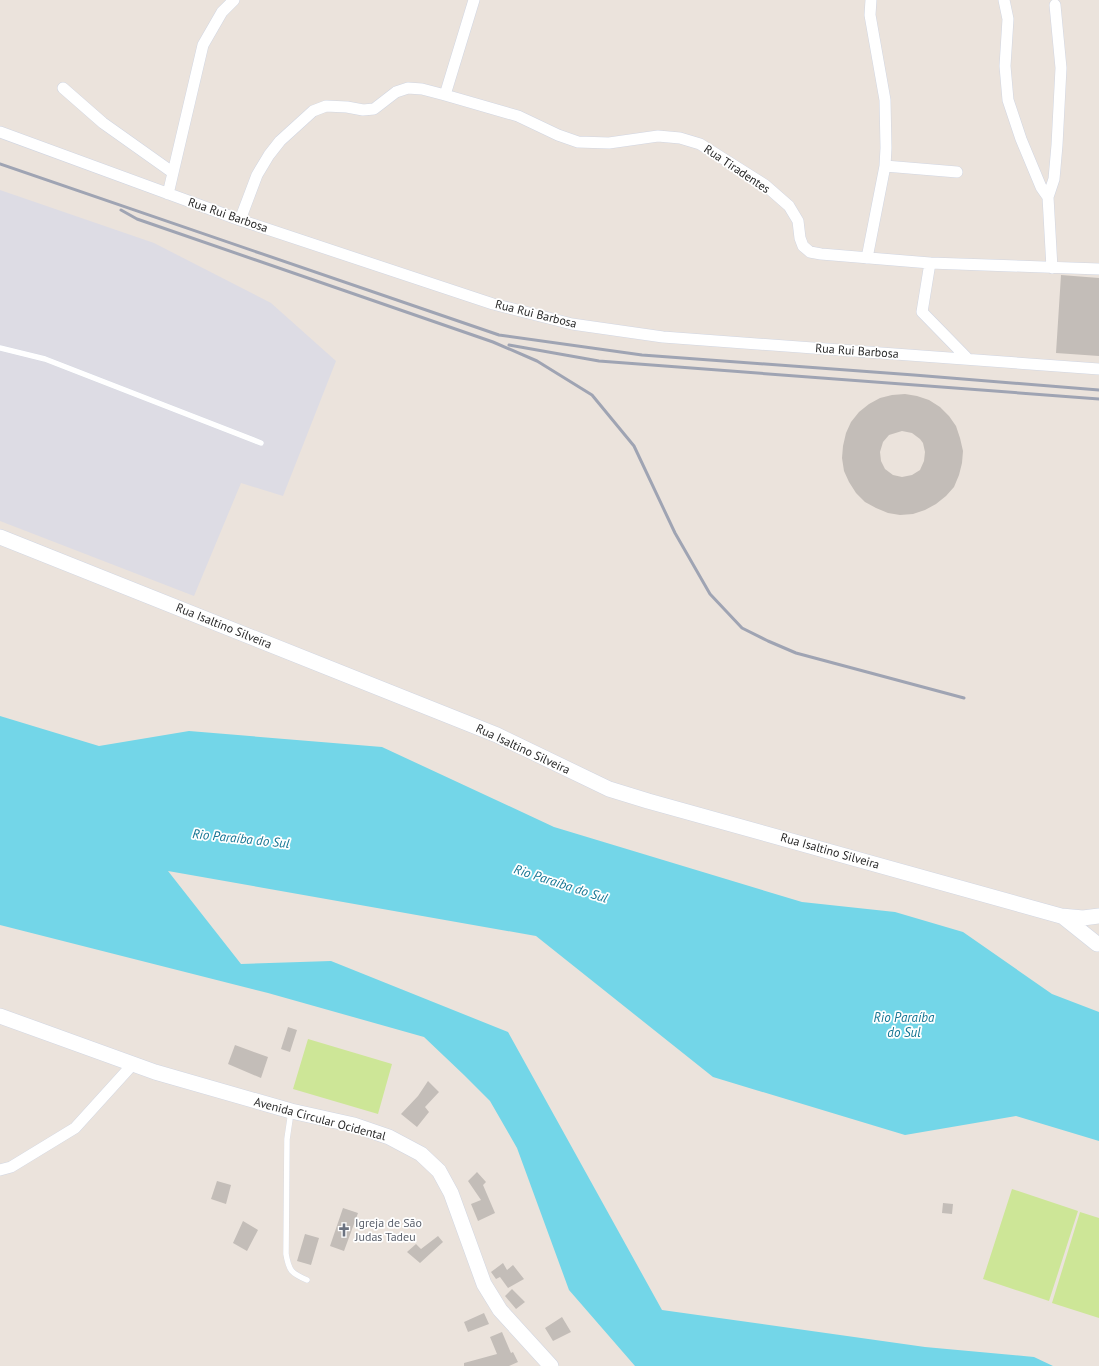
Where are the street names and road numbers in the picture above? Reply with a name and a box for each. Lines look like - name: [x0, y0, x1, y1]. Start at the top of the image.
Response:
- street label: Rua Tiradentes: [701, 141, 773, 196]
- street label: Rua Rui Barbosa: [186, 194, 270, 235]
- street label: Rua Rui Barbosa: [494, 296, 578, 331]
- street label: Rua Rui Barbosa: [815, 340, 899, 361]
- street label: Rua Isaltino Silveira: [174, 599, 274, 652]
- street label: Rua Isaltino Silveira: [474, 720, 573, 777]
- street label: Rua Isaltino Silveira: [779, 829, 881, 872]
- street label: Avenida Circular Ocidental: [253, 1094, 388, 1143]

